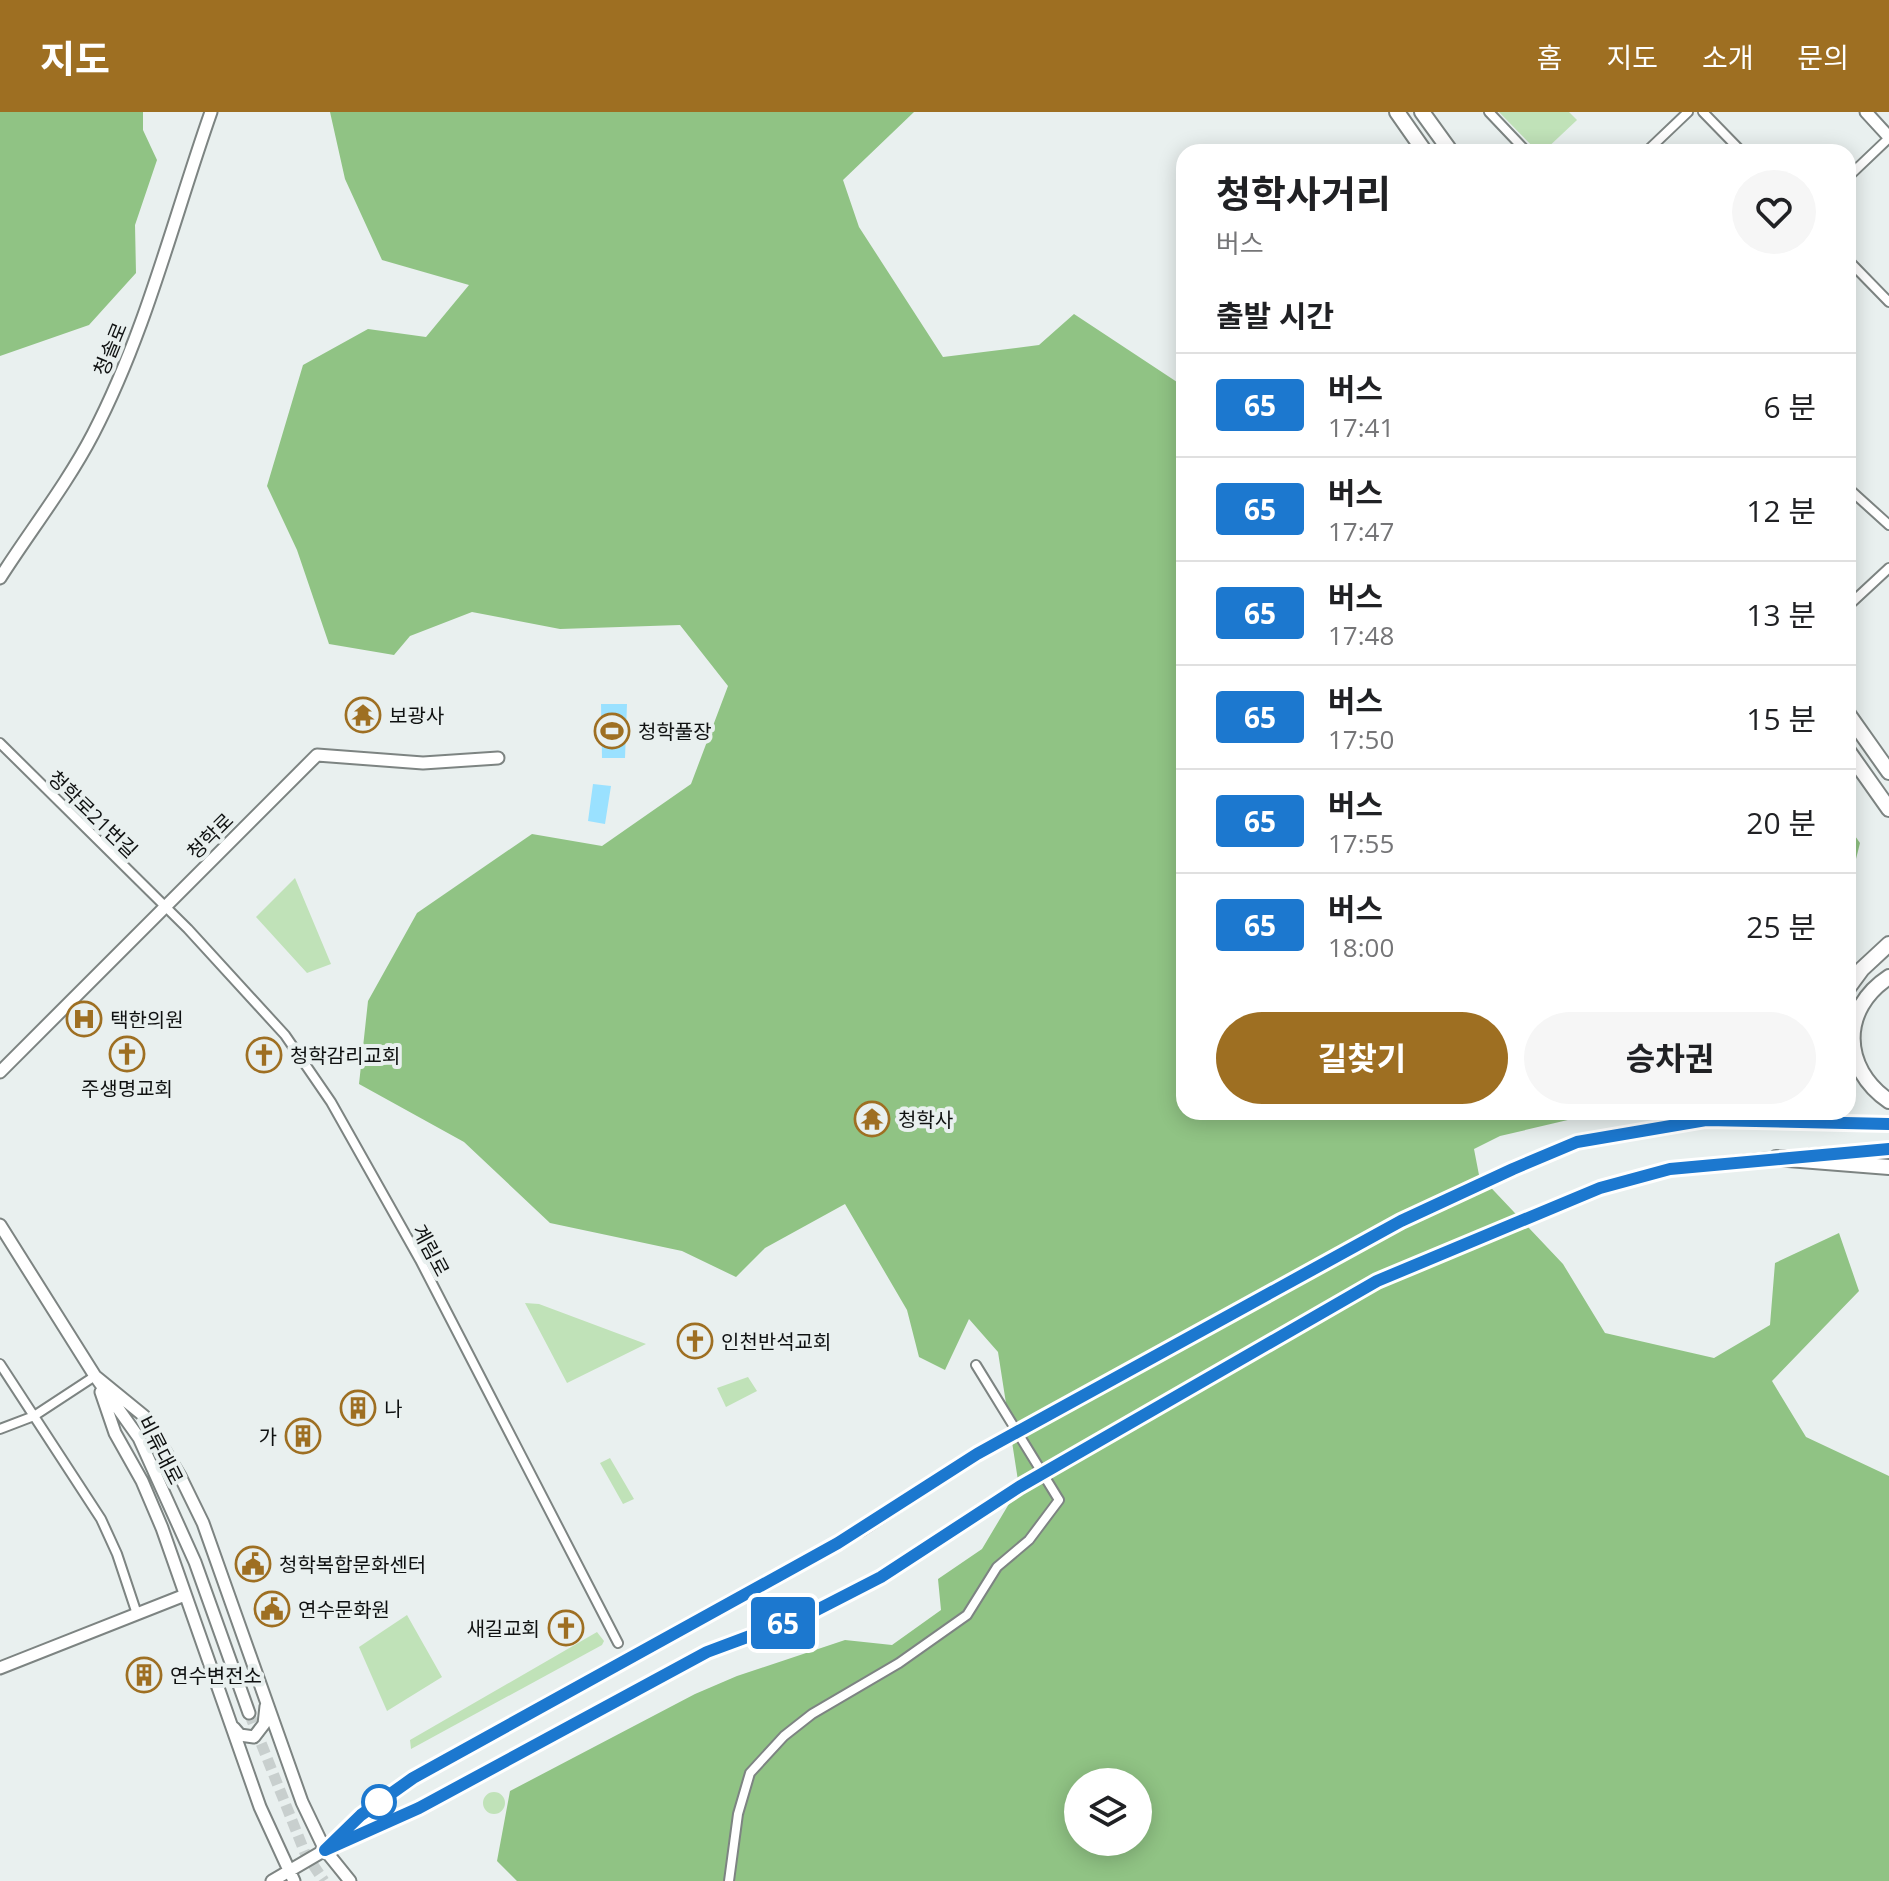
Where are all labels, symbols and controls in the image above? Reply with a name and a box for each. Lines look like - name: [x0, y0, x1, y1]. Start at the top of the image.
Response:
- text: 지도: [40, 32, 110, 84]
- text: 홈: [1537, 38, 1562, 76]
- text: 지도: [1606, 38, 1658, 76]
- text: 소개: [1702, 38, 1753, 76]
- text: 문의: [1797, 38, 1849, 76]
- text: 청학사거리: [1216, 167, 1391, 219]
- button: heart: [1732, 170, 1816, 254]
- text: 버스: [1216, 225, 1264, 261]
- text: 출발 시간: [1216, 295, 1334, 336]
- street label: 청솔로: [87, 318, 133, 380]
- text: 버스: [1328, 368, 1383, 409]
- text: 65: [1244, 386, 1276, 424]
- text: 6 분: [1763, 386, 1816, 427]
- text: 17:41: [1328, 409, 1394, 445]
- text: 버스: [1328, 472, 1383, 513]
- text: 65: [1244, 490, 1276, 528]
- text: 12 분: [1746, 490, 1816, 531]
- text: 17:47: [1328, 513, 1394, 549]
- text: 버스: [1328, 576, 1383, 617]
- text: 65: [1244, 594, 1276, 632]
- text: 13 분: [1746, 594, 1816, 635]
- text: 17:48: [1328, 617, 1394, 653]
- text: 버스: [1328, 680, 1383, 721]
- temple icon: 보광사: [344, 696, 382, 734]
- text: 65: [1244, 698, 1276, 736]
- text: 15 분: [1746, 698, 1816, 739]
- place label: 보광사: [389, 702, 444, 729]
- sports icon: 청학풀장: [593, 712, 631, 750]
- place label: 청학풀장: [638, 718, 712, 745]
- text: 17:50: [1328, 721, 1394, 757]
- street label: 청학로21번길: [42, 764, 144, 864]
- text: 버스: [1328, 784, 1383, 825]
- text: 65: [1244, 802, 1276, 840]
- text: 20 분: [1746, 802, 1816, 843]
- street label: 청학로: [181, 807, 239, 865]
- text: 17:55: [1328, 825, 1394, 861]
- text: 버스: [1328, 888, 1383, 929]
- text: 65: [1244, 906, 1276, 944]
- text: 25 분: [1746, 906, 1816, 947]
- text: 18:00: [1328, 929, 1394, 965]
- hospital icon: 택한의원: [65, 1000, 103, 1038]
- place label: 택한의원: [110, 1006, 184, 1033]
- button: 길찾기: [1216, 1012, 1508, 1104]
- button: 승차권: [1524, 1012, 1816, 1104]
- church icon: 주생명교회: [108, 1035, 146, 1073]
- church icon: 청학감리교회: [245, 1036, 283, 1074]
- place label: 청학감리교회: [290, 1042, 400, 1069]
- place label: 주생명교회: [81, 1075, 173, 1102]
- temple icon: 청학사: [853, 1100, 891, 1138]
- place label: 청학사: [898, 1106, 953, 1133]
- street label: 계림로: [406, 1219, 456, 1281]
- church icon: 인천반석교회: [676, 1322, 714, 1360]
- place label: 인천반석교회: [721, 1328, 831, 1355]
- building icon: 나: [339, 1389, 377, 1427]
- place label: 나: [384, 1395, 402, 1422]
- street label: 비류대로: [132, 1411, 190, 1489]
- building icon: 가: [284, 1417, 322, 1455]
- place label: 가: [259, 1423, 277, 1450]
- public building icon: 청학복합문화센터: [234, 1545, 272, 1583]
- place label: 청학복합문화센터: [279, 1551, 426, 1578]
- public building icon: 연수문화원: [253, 1590, 291, 1628]
- place label: 연수문화원: [298, 1596, 390, 1623]
- line badge: 65: [747, 1597, 819, 1649]
- text: 65: [767, 1604, 799, 1642]
- church icon: 새길교회: [547, 1609, 585, 1647]
- place label: 새길교회: [466, 1615, 540, 1642]
- building icon: 연수변전소: [125, 1656, 163, 1694]
- place label: 연수변전소: [170, 1662, 262, 1689]
- map controls: [1064, 1768, 1152, 1856]
- button: layers: [1064, 1768, 1152, 1856]
- unlabelled marker: [362, 1785, 396, 1819]

